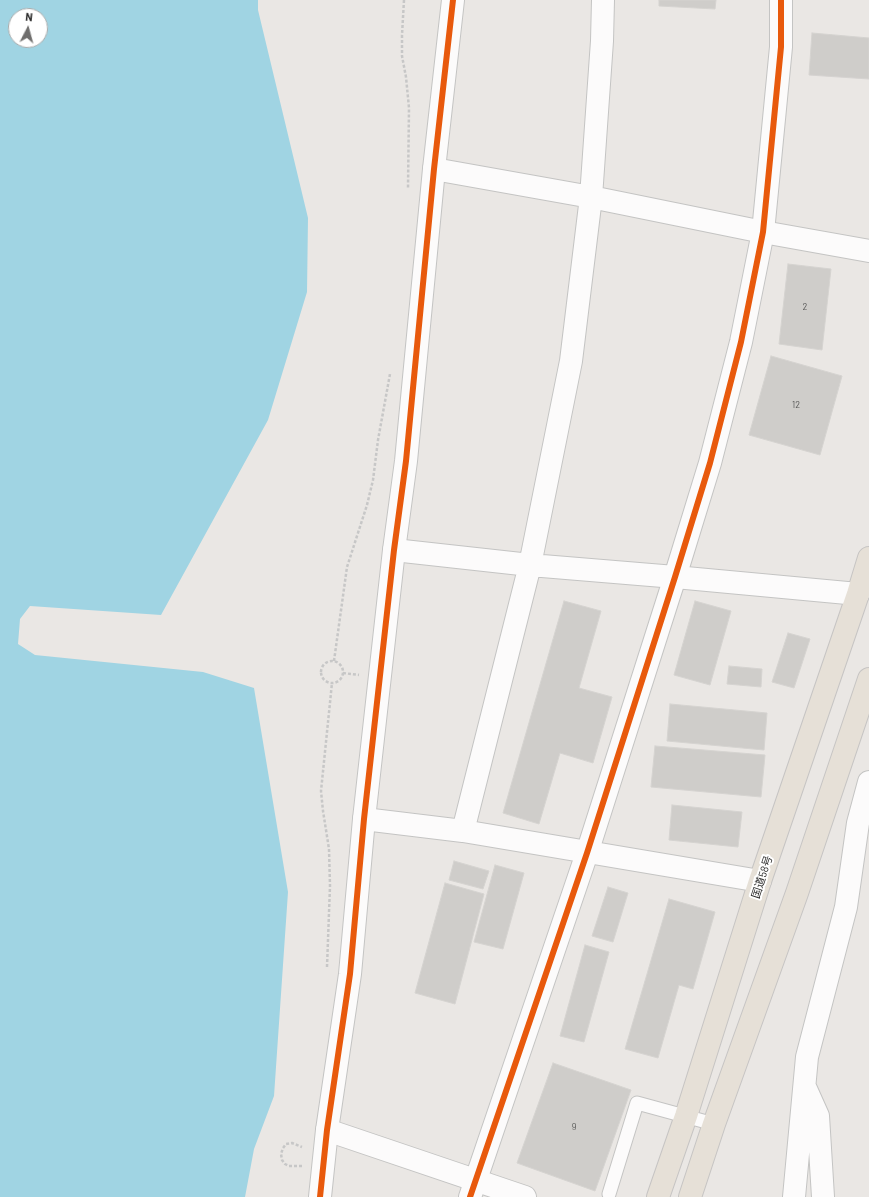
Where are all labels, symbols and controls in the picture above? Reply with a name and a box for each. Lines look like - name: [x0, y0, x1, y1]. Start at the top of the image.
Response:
- north arrow: [8, 8, 48, 48]
- text: N: [25, 10, 34, 23]
- house number: 2: [803, 302, 807, 312]
- house number: 12: [792, 400, 800, 410]
- street label: 国道58号: [749, 854, 775, 900]
- house number: 9: [572, 1122, 576, 1132]

